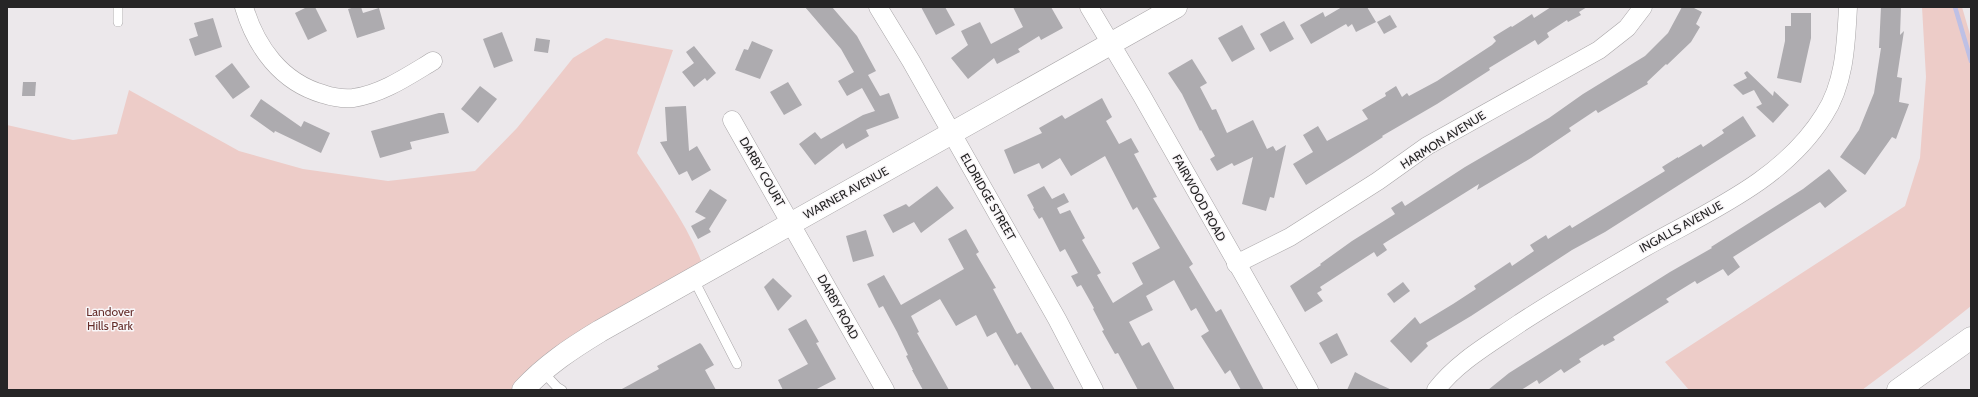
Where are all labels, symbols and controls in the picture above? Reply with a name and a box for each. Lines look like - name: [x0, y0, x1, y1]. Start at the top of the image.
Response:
- street label: HARMON AVENUE: [1397, 107, 1488, 172]
- street label: DARBY COURT: [736, 134, 789, 210]
- street label: ELDRIDGE STREET: [957, 150, 1020, 244]
- street label: FAIRWOOD ROAD: [1169, 152, 1230, 244]
- street label: WARNER AVENUE: [801, 163, 891, 222]
- street label: INGALLS AVENUE: [1636, 197, 1725, 256]
- street label: DARBY ROAD: [814, 272, 863, 342]
- park label: Landover Hills Park: [86, 304, 134, 333]

